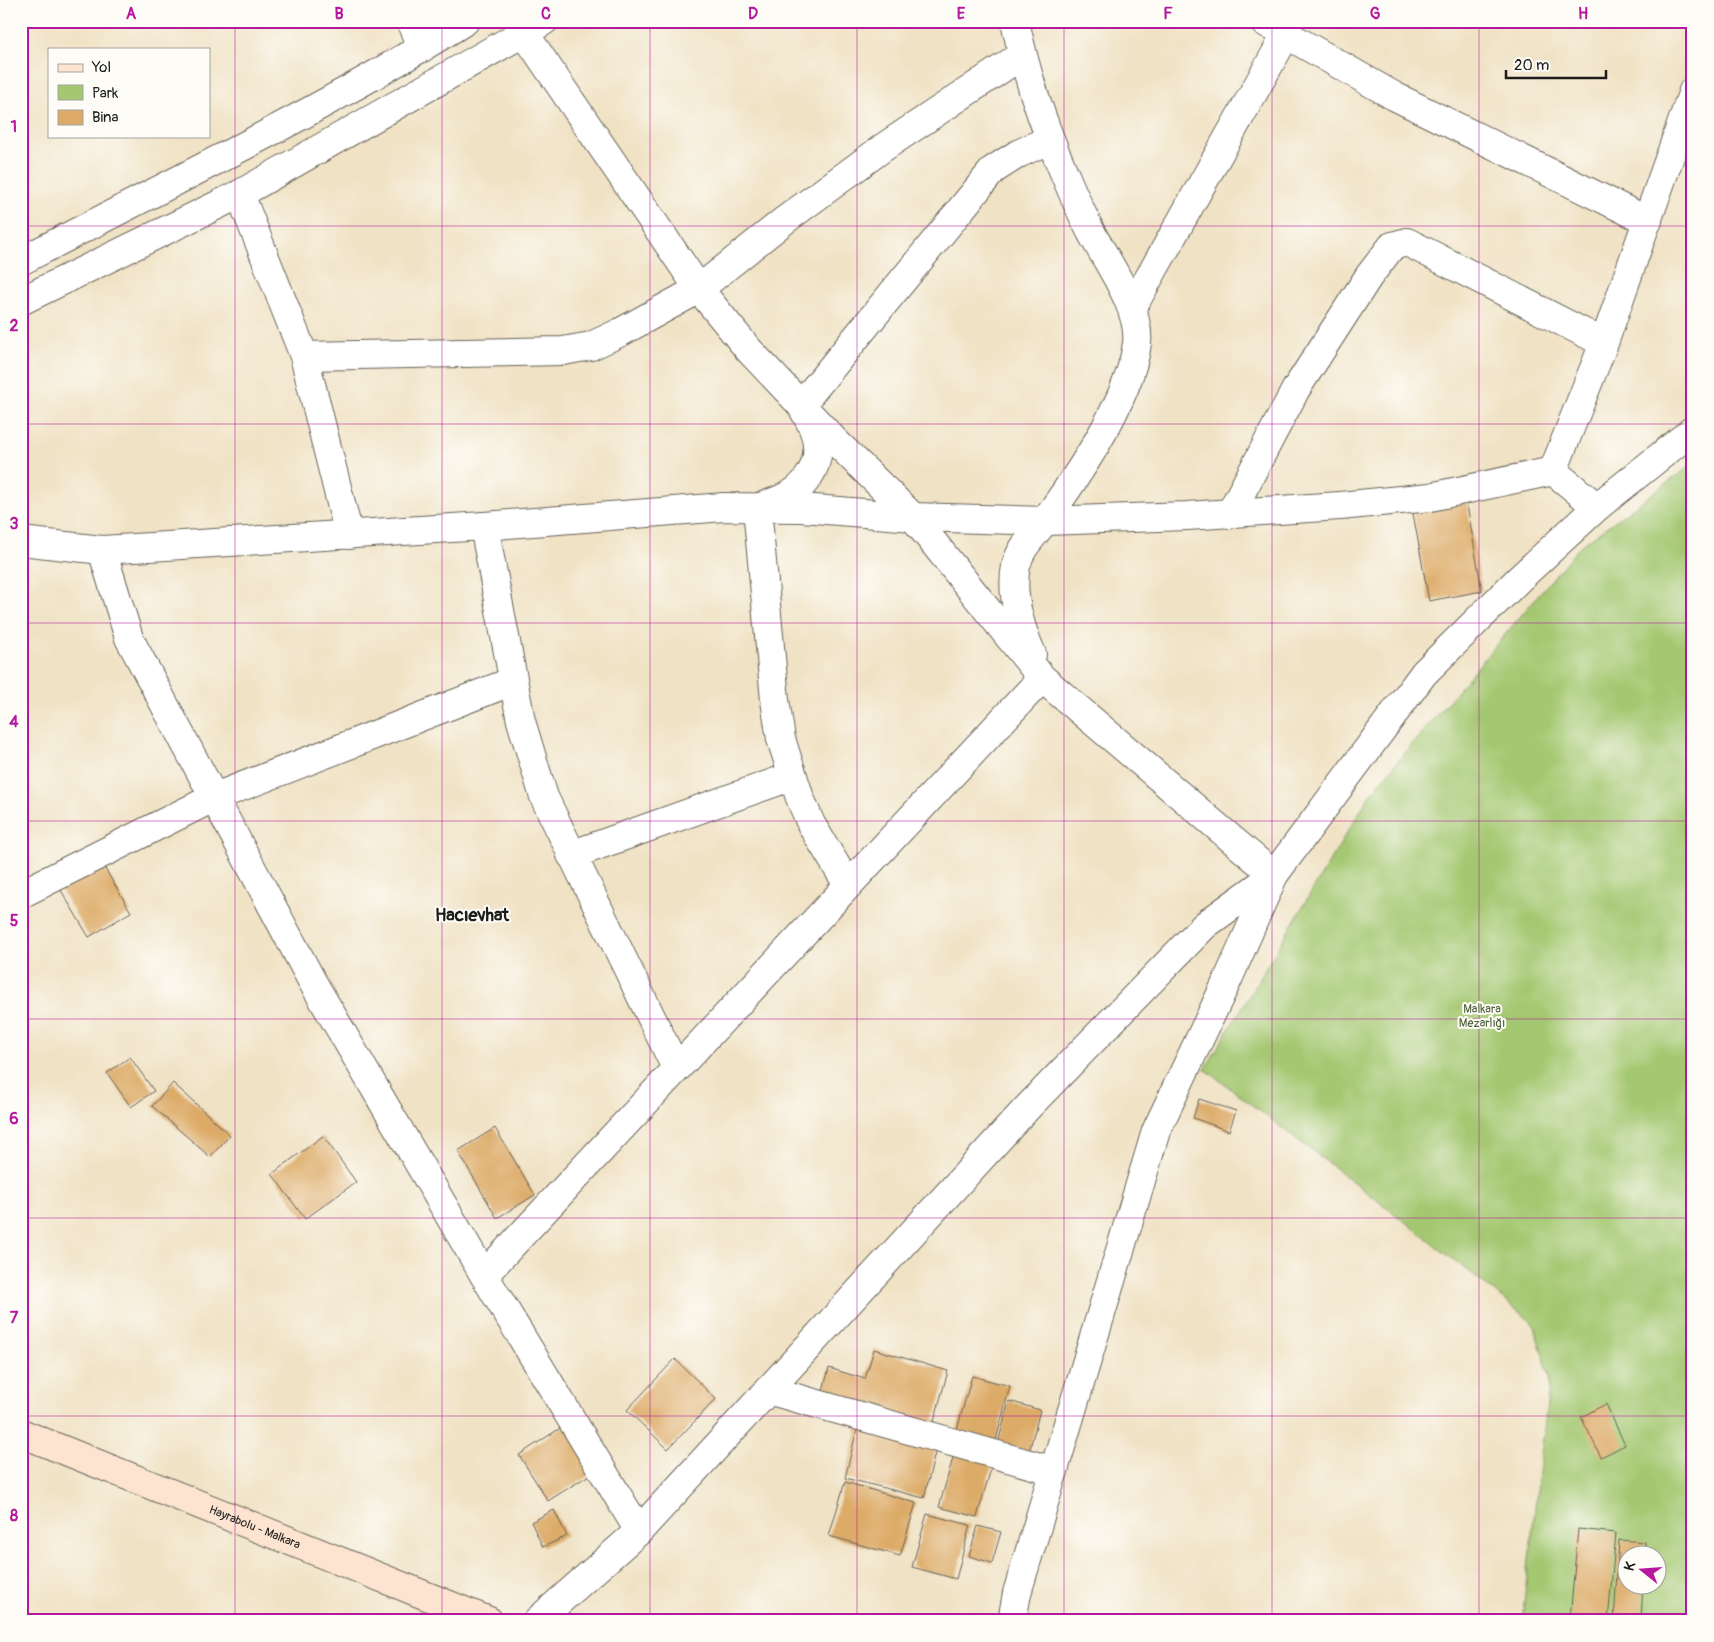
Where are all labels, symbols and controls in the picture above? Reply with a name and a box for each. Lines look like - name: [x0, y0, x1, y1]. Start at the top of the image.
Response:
- text: A: [126, 4, 137, 24]
- text: B: [334, 4, 344, 24]
- text: C: [541, 4, 551, 24]
- text: D: [748, 4, 758, 24]
- text: E: [957, 4, 966, 24]
- text: F: [1163, 4, 1173, 24]
- text: G: [1370, 4, 1381, 24]
- text: H: [1578, 4, 1588, 24]
- legend: [48, 48, 210, 138]
- scale bar: [1506, 48, 1606, 80]
- text: 20 m: [1514, 56, 1549, 75]
- text: Yol: [91, 58, 111, 77]
- text: Park: [92, 84, 119, 103]
- text: Bina: [92, 108, 119, 127]
- text: 1: [11, 117, 17, 137]
- text: 2: [10, 316, 19, 336]
- text: 3: [10, 514, 19, 534]
- text: 4: [9, 712, 19, 732]
- district label: Hacıevhat: [435, 904, 510, 927]
- text: 5: [10, 911, 19, 931]
- park label: Malkara Mezarlığı: [1459, 1002, 1505, 1031]
- text: 6: [9, 1109, 19, 1129]
- text: 7: [10, 1308, 19, 1328]
- street label: Hayrabolu - Malkara: [207, 1502, 303, 1552]
- text: 8: [10, 1506, 18, 1526]
- north arrow: [1616, 1544, 1666, 1594]
- text: K: [1621, 1559, 1640, 1573]

